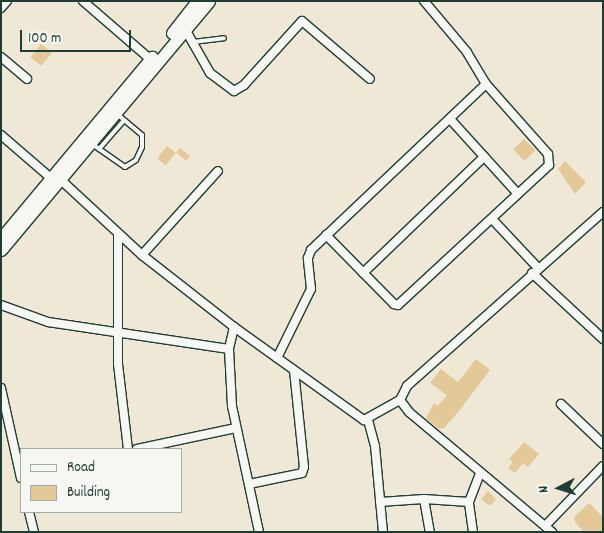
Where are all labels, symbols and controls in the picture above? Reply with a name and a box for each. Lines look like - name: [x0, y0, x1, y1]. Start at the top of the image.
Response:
- scale bar: [22, 20, 134, 52]
- text: 100 m: [28, 28, 61, 50]
- legend: [20, 448, 182, 513]
- text: Road: [67, 457, 95, 479]
- north arrow: [534, 463, 584, 513]
- text: Building: [67, 482, 110, 504]
- text: N: [534, 485, 554, 494]

